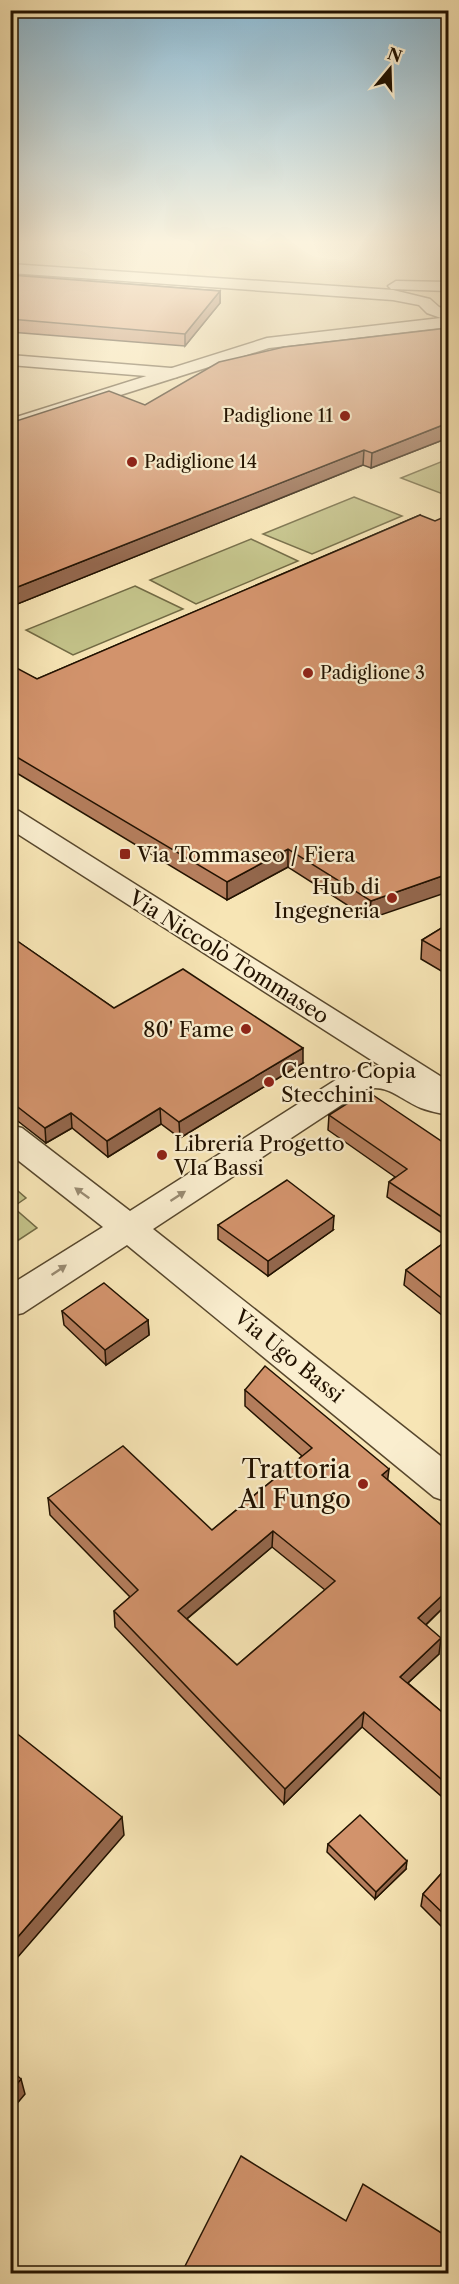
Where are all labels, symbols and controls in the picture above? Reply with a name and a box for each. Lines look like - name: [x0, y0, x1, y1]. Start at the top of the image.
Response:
- north arrow: [360, 39, 420, 99]
- text: N: [385, 43, 405, 67]
- place label: Padiglione 11: [223, 405, 333, 427]
- marker: Padiglione 11: [338, 409, 352, 423]
- place label: Padiglione 14: [144, 451, 257, 473]
- marker: Padiglione 14: [125, 455, 139, 469]
- place label: Padiglione 3: [320, 662, 425, 684]
- marker: Padiglione 3: [301, 666, 315, 680]
- place label: Via Tommaseo / Fiera: [136, 842, 356, 867]
- marker: Via Tommaseo / Fiera: [118, 847, 132, 861]
- place label: Hub di Ingegneria: [274, 874, 381, 923]
- street label: Via Niccolò Tommaseo: [124, 885, 334, 1029]
- marker: Hub di Ingegneria: [385, 891, 399, 905]
- place label: 80' Fame: [143, 1017, 234, 1042]
- marker: 80' Fame: [239, 1022, 253, 1036]
- place label: Centro Copia Stecchini: [281, 1058, 417, 1107]
- marker: Centro Copia Stecchini: [262, 1075, 276, 1089]
- place label: Libreria Progetto VIa Bassi: [173, 1131, 345, 1180]
- marker: Libreria Progetto VIa Bassi: [155, 1148, 169, 1162]
- one-way arrow: [74, 1187, 90, 1199]
- one-way arrow: [170, 1191, 186, 1202]
- one-way arrow: [50, 1264, 66, 1276]
- street label: Via Ugo Bassi: [229, 1304, 349, 1408]
- place label: Trattoria Al Fungo: [237, 1453, 351, 1515]
- marker: Trattoria Al Fungo: [356, 1477, 370, 1491]

